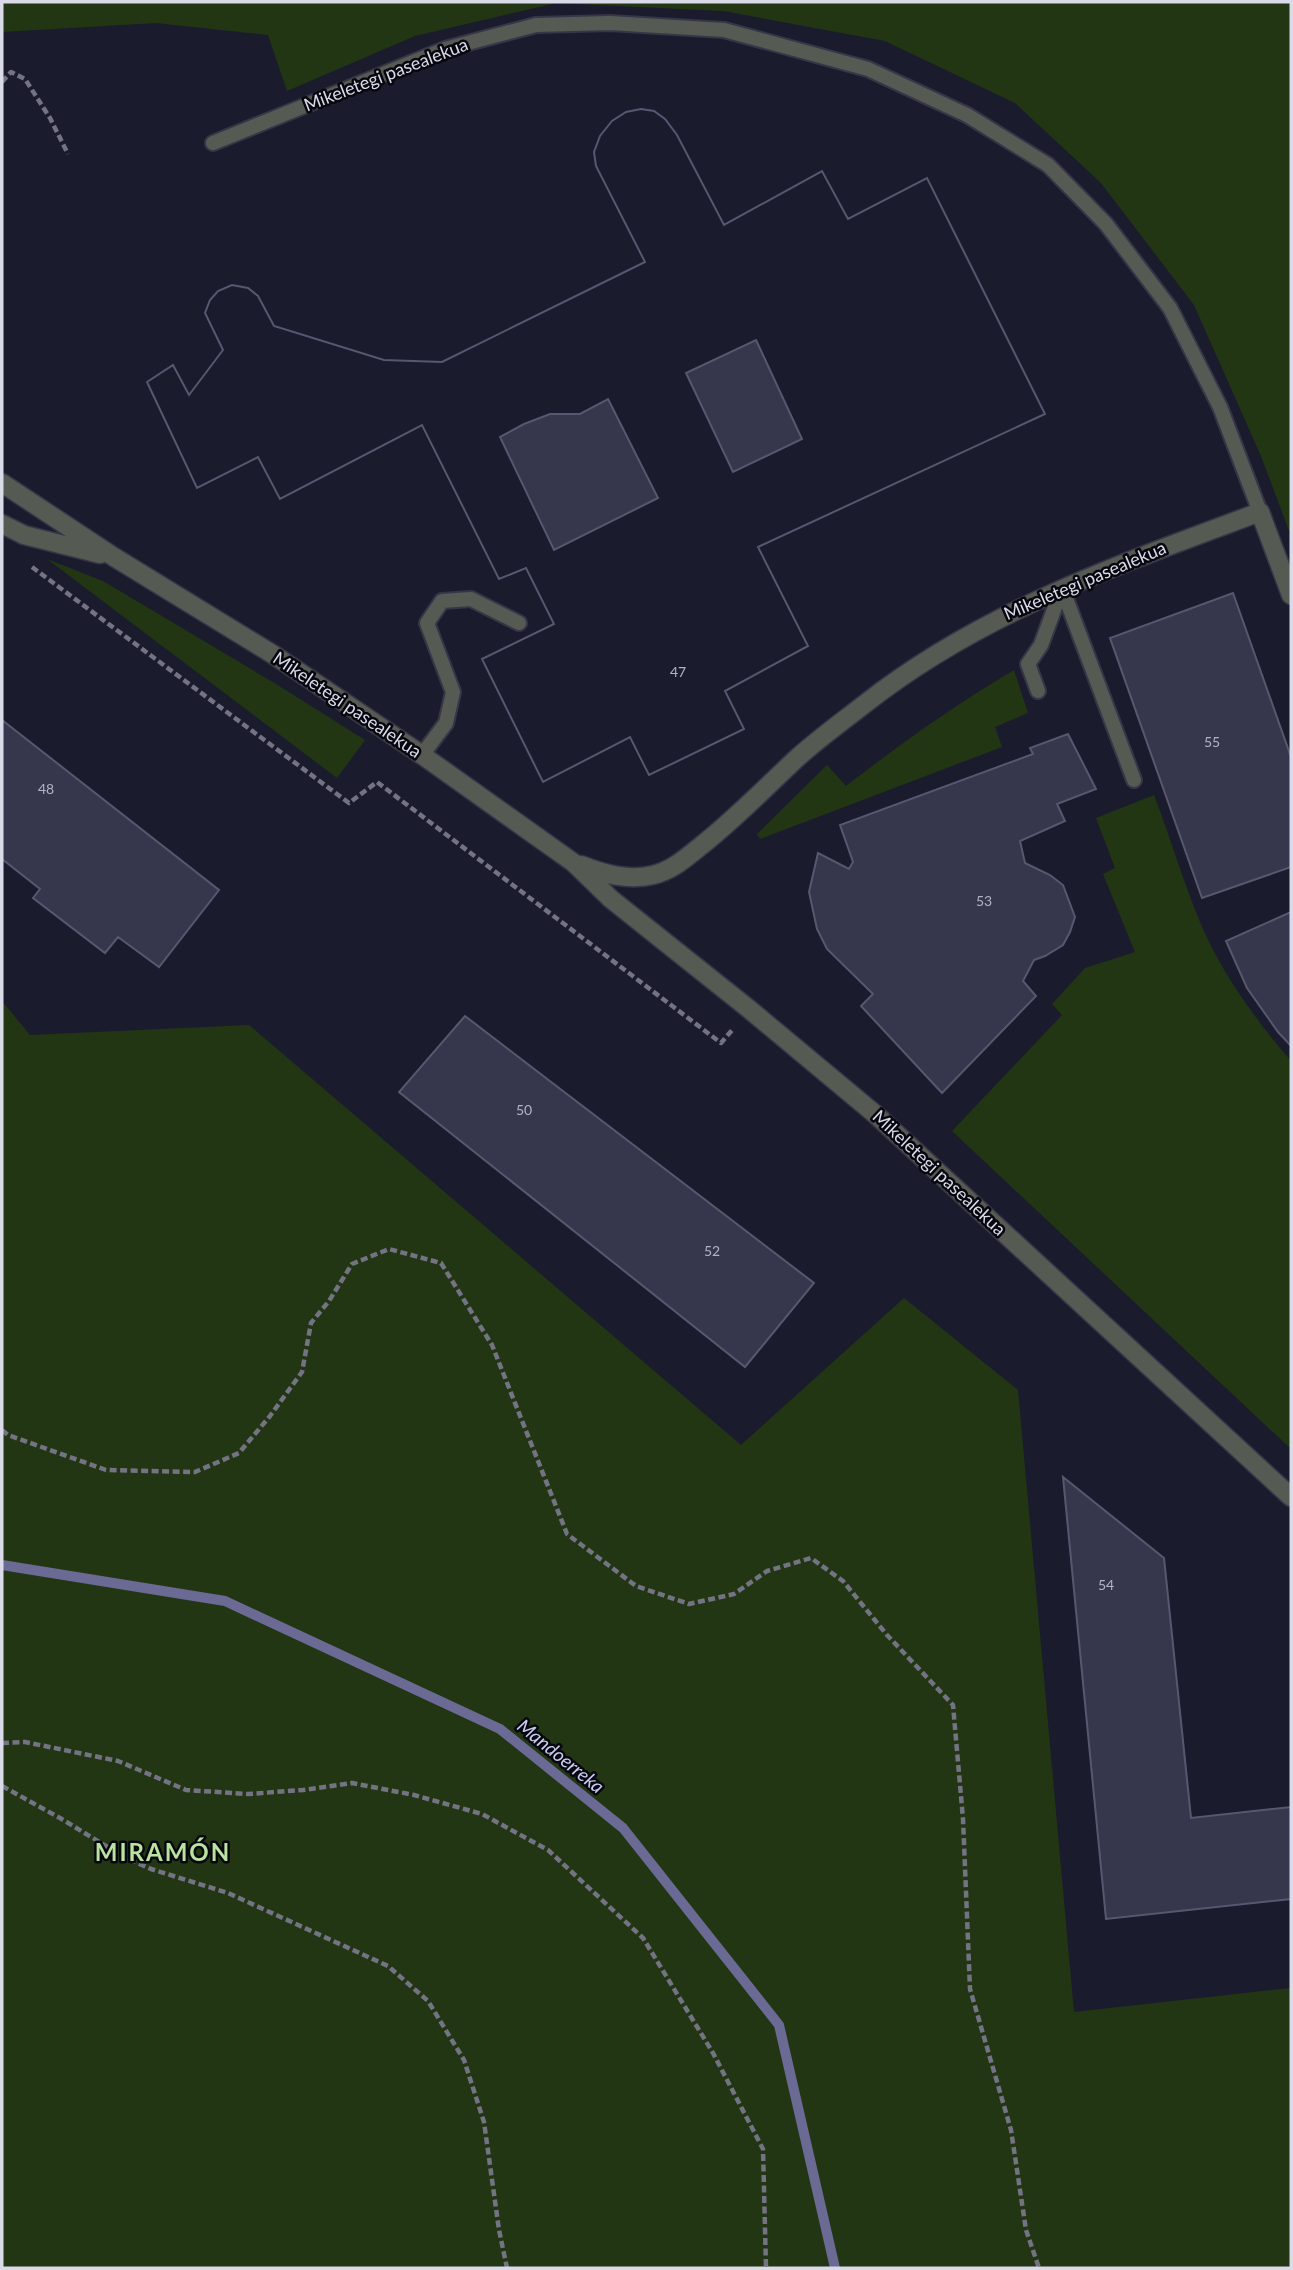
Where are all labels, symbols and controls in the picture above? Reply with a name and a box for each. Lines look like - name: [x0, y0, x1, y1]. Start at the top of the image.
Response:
- street label: Mikeletegi pasealekua: [300, 33, 471, 116]
- street label: Mikeletegi pasealekua: [1000, 536, 1169, 624]
- street label: Mikeletegi pasealekua: [269, 646, 426, 762]
- house number: 47: [670, 663, 686, 680]
- house number: 55: [1204, 733, 1220, 750]
- house number: 48: [38, 780, 54, 797]
- house number: 53: [976, 892, 992, 909]
- house number: 50: [516, 1101, 532, 1118]
- street label: Mikeletegi pasealekua: [869, 1105, 1011, 1240]
- house number: 52: [704, 1242, 720, 1259]
- house number: 54: [1098, 1576, 1114, 1593]
- water label: Mandoerreka: [513, 1714, 609, 1798]
- district label: MIRAMÓN: [95, 1837, 231, 1866]

